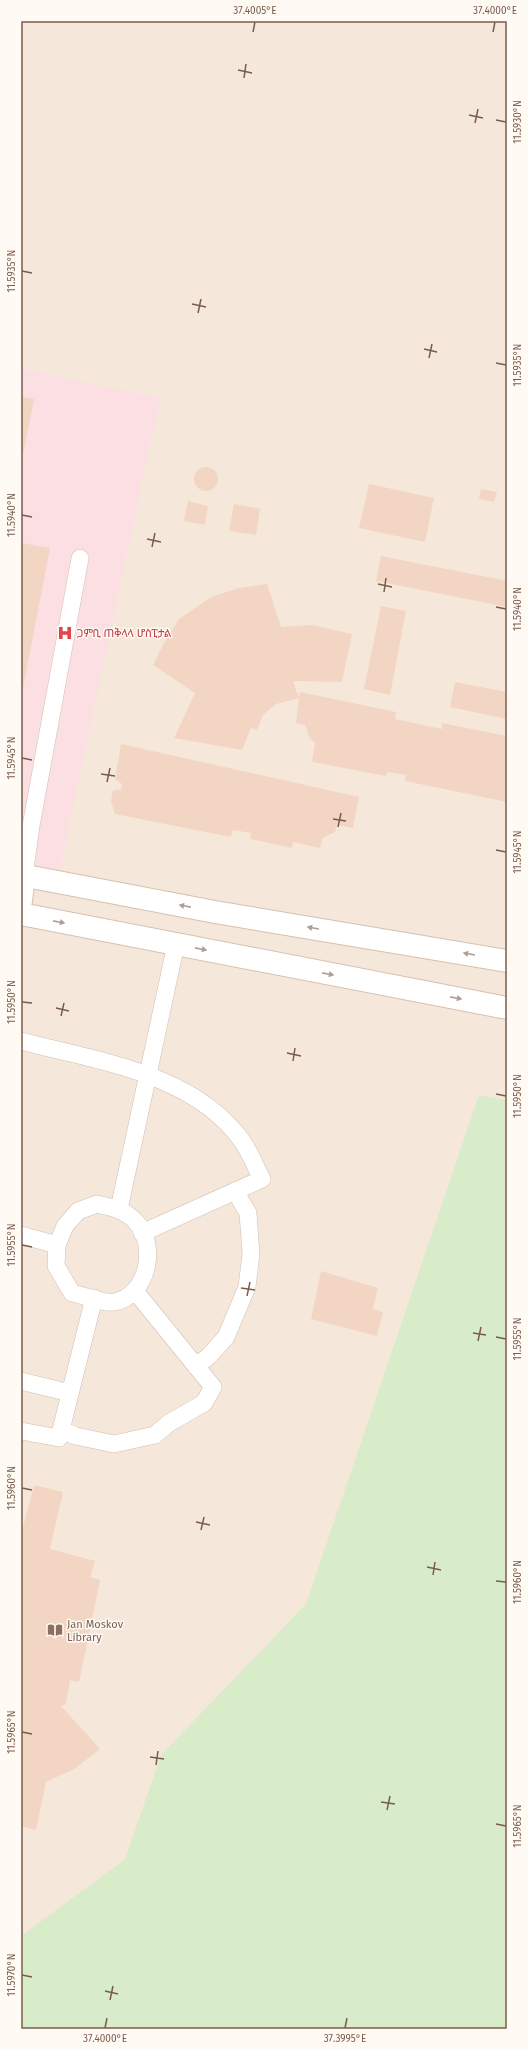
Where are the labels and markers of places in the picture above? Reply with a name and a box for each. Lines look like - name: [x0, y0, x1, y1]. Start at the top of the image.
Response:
- hospital icon: ጋምቢ ጠቅላላ ሆስፒታል: [56, 624, 74, 642]
- place label: ጋምቢ ጠቅላላ ሆስፒታል: [77, 627, 172, 640]
- place label: Jan Moskov Library: [67, 1618, 124, 1644]
- library icon: Jan Moskov Library: [46, 1621, 64, 1639]

